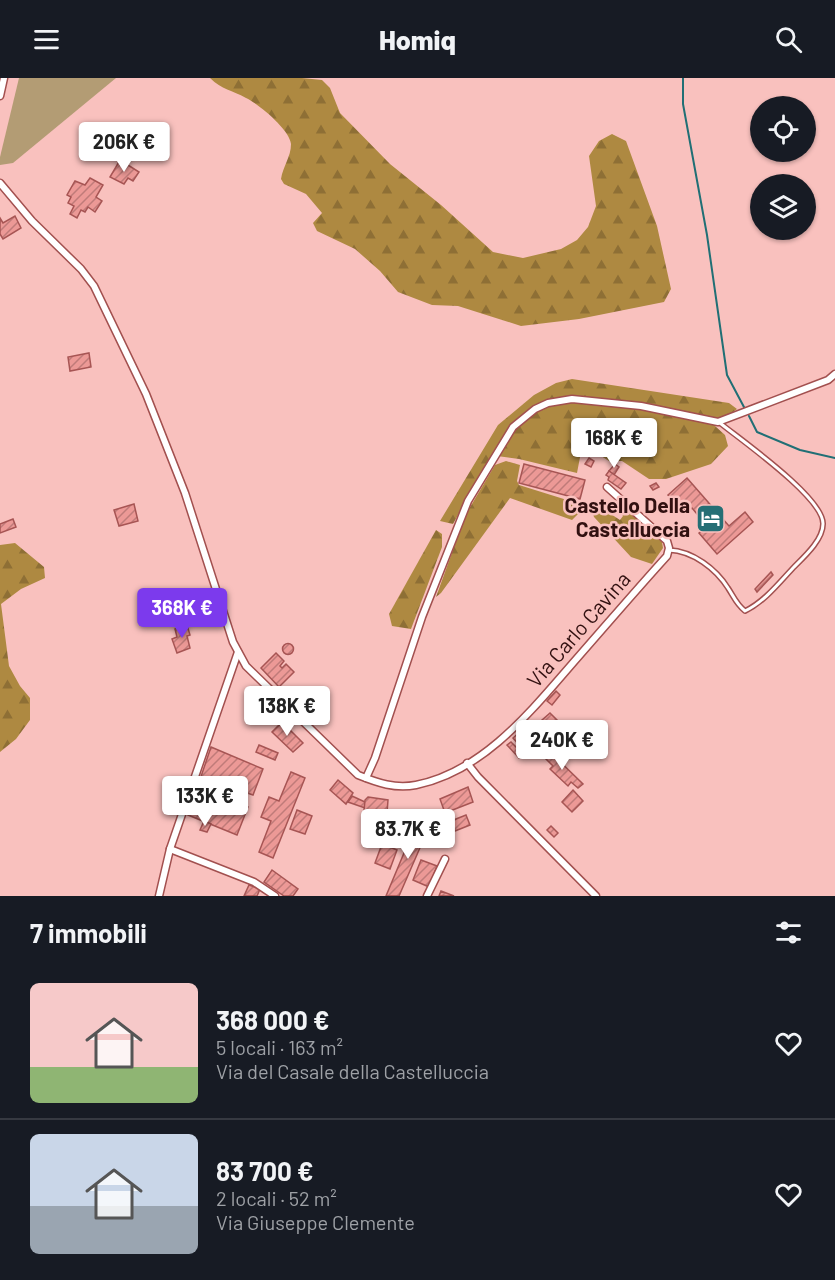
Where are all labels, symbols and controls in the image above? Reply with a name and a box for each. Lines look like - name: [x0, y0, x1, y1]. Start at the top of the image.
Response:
- icon: menu: [30, 23, 63, 56]
- text: Homiq: [379, 23, 456, 55]
- icon: search: [772, 23, 805, 56]
- map controls: [750, 96, 816, 240]
- button: locate: [750, 96, 816, 162]
- pin: 206K €: [75, 122, 173, 173]
- text: 206K €: [93, 129, 155, 153]
- button: layers: [750, 174, 816, 240]
- pin: 168K €: [565, 418, 663, 469]
- text: 168K €: [585, 425, 643, 449]
- place label: Castello Della Castelluccia: [564, 492, 690, 541]
- hotel icon: Castello Della Castelluccia: [695, 502, 727, 534]
- street label: Via Carlo Cavina: [521, 566, 635, 692]
- pin: 368K €: [133, 588, 231, 639]
- text: 368K €: [151, 595, 213, 619]
- pin: 138K €: [238, 686, 336, 737]
- text: 138K €: [258, 693, 316, 717]
- pin: 240K €: [513, 720, 611, 771]
- text: 240K €: [530, 727, 594, 751]
- pin: 133K €: [156, 776, 254, 827]
- text: 133K €: [176, 783, 234, 807]
- pin: 83.7K €: [353, 809, 463, 860]
- text: 83.7K €: [375, 816, 441, 840]
- icon: filters: [772, 916, 805, 949]
- text: 7 immobili: [30, 917, 147, 948]
- text: 368 000 €: [216, 1004, 329, 1035]
- icon: home: [78, 1007, 150, 1079]
- icon: heart: [772, 1027, 805, 1060]
- text: 5 locali · 163 m²: [216, 1035, 343, 1059]
- text: Via del Casale della Castelluccia: [216, 1059, 489, 1083]
- text: 83 700 €: [216, 1155, 314, 1186]
- icon: home: [78, 1158, 150, 1230]
- icon: heart: [772, 1178, 805, 1211]
- text: 2 locali · 52 m²: [216, 1186, 337, 1210]
- text: Via Giuseppe Clemente: [216, 1210, 415, 1234]

